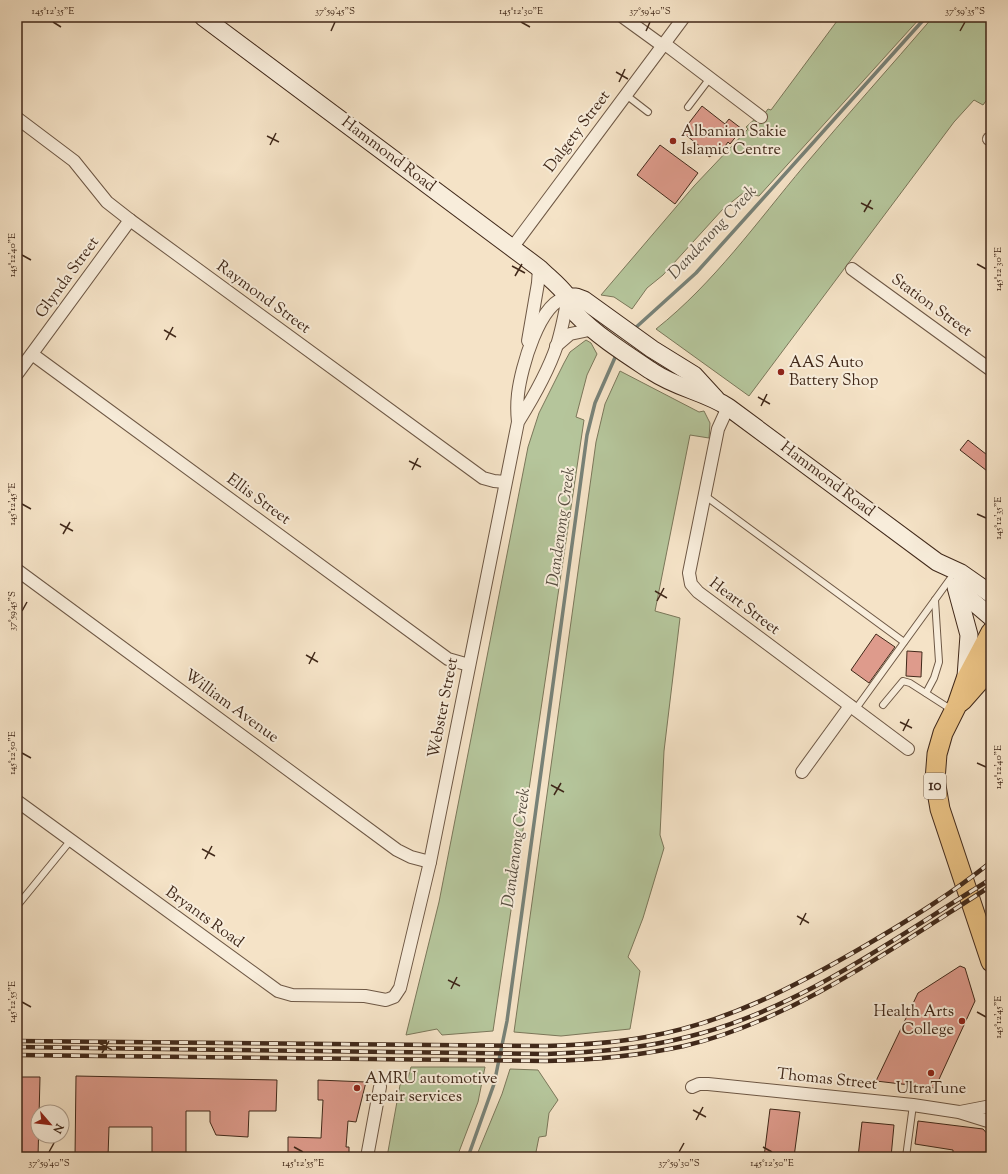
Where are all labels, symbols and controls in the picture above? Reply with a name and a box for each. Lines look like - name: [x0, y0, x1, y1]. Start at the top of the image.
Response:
- text: 145°12'35"E: [32, 4, 74, 19]
- text: 37°59'45"S: [315, 4, 355, 19]
- text: 145°12'30"E: [499, 4, 543, 19]
- text: 37°59'40"S: [629, 4, 671, 19]
- text: 37°59'35"S: [945, 4, 985, 19]
- street label: Dalgety Street: [539, 86, 617, 178]
- street label: Hammond Road: [336, 112, 440, 198]
- place label: Albanian Sakie Islamic Centre: [681, 121, 787, 162]
- marker: Albanian Sakie Islamic Centre: [668, 136, 678, 146]
- water label: Dandenong Creek: [663, 180, 763, 285]
- street label: Glynda Street: [31, 232, 106, 324]
- text: 145°12'40"E: [5, 233, 20, 277]
- text: 145°12'30"E: [991, 247, 1006, 291]
- street label: Raymond Street: [211, 256, 315, 340]
- street label: Station Street: [886, 269, 977, 344]
- place label: AAS Auto Battery Shop: [789, 352, 878, 393]
- marker: AAS Auto Battery Shop: [776, 367, 786, 377]
- street label: Hammond Road: [775, 437, 879, 523]
- water label: Dandenong Creek: [542, 465, 582, 588]
- street label: Ellis Street: [221, 469, 295, 531]
- text: 145°12'45"E: [5, 483, 20, 525]
- text: 145°12'35"E: [991, 497, 1006, 539]
- street label: Heart Street: [704, 573, 785, 642]
- text: 37°59'45"S: [5, 591, 20, 631]
- street label: Webster Street: [423, 655, 465, 760]
- street label: William Avenue: [179, 665, 283, 749]
- text: 145°12'50"E: [5, 731, 20, 775]
- text: 145°12'40"E: [991, 745, 1006, 789]
- road number: 10: [924, 773, 946, 799]
- water label: Dandenong Creek: [497, 786, 537, 909]
- street label: Bryants Road: [160, 882, 248, 954]
- text: 145°12'55"E: [5, 981, 20, 1023]
- text: 145°12'45"E: [991, 996, 1006, 1038]
- place label: Health Arts College: [874, 1001, 954, 1042]
- marker: Health Arts College: [957, 1016, 967, 1026]
- street label: Thomas Street: [776, 1063, 879, 1097]
- place label: AMRU automotive repair services: [365, 1068, 497, 1109]
- marker: UltraTune: [926, 1068, 936, 1078]
- place label: UltraTune: [896, 1078, 966, 1101]
- marker: AMRU automotive repair services: [352, 1083, 362, 1093]
- north arrow: [30, 1104, 70, 1144]
- text: N: [49, 1120, 68, 1136]
- text: 37°59'40"S: [28, 1156, 70, 1171]
- text: 145°12'55"E: [282, 1156, 324, 1171]
- text: 37°59'30"S: [658, 1156, 700, 1171]
- text: 145°12'50"E: [750, 1156, 794, 1171]

